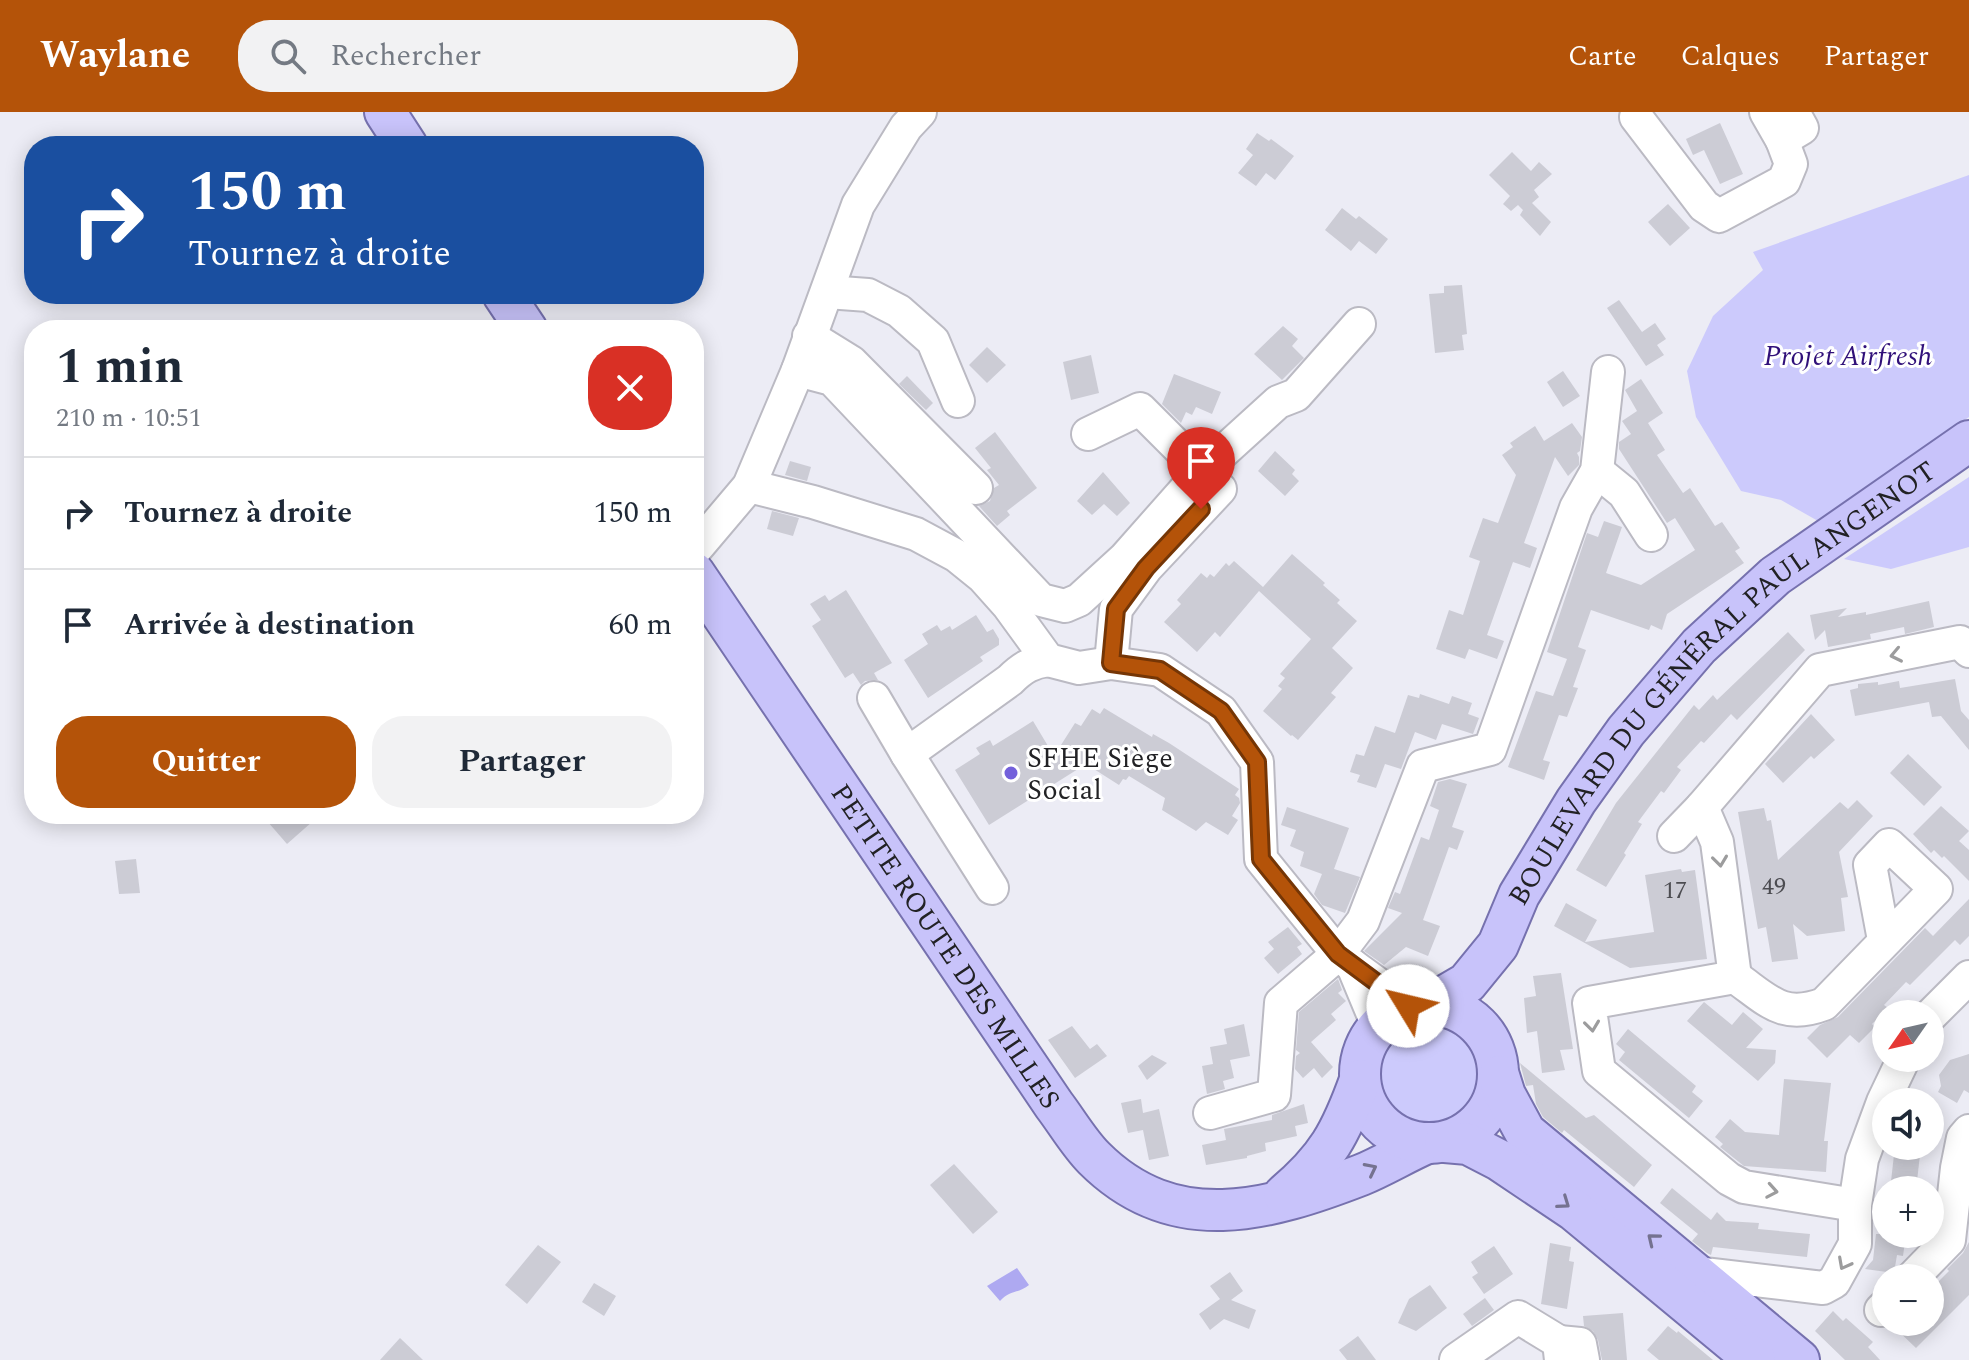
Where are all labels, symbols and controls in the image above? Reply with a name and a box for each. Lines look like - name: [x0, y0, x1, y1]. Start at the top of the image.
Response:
- search box: [238, 20, 798, 92]
- text: Waylane: [40, 27, 190, 85]
- text: Rechercher: [330, 33, 481, 79]
- icon: search: [266, 34, 310, 78]
- text: Carte: [1568, 35, 1637, 78]
- text: Calques: [1681, 35, 1780, 78]
- text: Partager: [1824, 35, 1929, 78]
- text: 150 m: [188, 150, 347, 235]
- icon: right: [56, 168, 160, 272]
- text: Tournez à droite: [188, 227, 451, 282]
- text: 1 min: [56, 331, 184, 404]
- park label: Projet Airfresh: [1764, 335, 1932, 378]
- button: close: [588, 346, 672, 430]
- text: 210 m · 10:51: [56, 398, 202, 438]
- pin: [1167, 427, 1235, 509]
- icon: arrive: [1179, 439, 1223, 483]
- street label: BOULEVARD DU GÉNÉRAL PAUL ANGENOT: [1498, 450, 1945, 914]
- text: Tournez à droite: [124, 490, 352, 536]
- text: 150 m: [594, 490, 672, 536]
- icon: right: [56, 491, 100, 535]
- text: Arrivée à destination: [124, 602, 415, 648]
- text: 60 m: [609, 602, 672, 648]
- icon: arrive: [56, 603, 100, 647]
- one-way arrow: [1890, 645, 1903, 662]
- button: Quitter: [56, 716, 356, 808]
- button: Partager: [372, 716, 672, 808]
- place label: SFHE Siège Social: [1027, 737, 1173, 812]
- marker: SFHE Siège Social: [1002, 764, 1020, 782]
- street label: PETITE ROUTE DES MILLES: [819, 775, 1071, 1118]
- one-way arrow: [1711, 854, 1728, 868]
- house number: 49: [1762, 869, 1786, 905]
- house number: 17: [1663, 873, 1687, 909]
- position arrow: [1366, 964, 1450, 1048]
- north arrow: [1872, 1000, 1944, 1072]
- map controls: [1872, 1000, 1944, 1336]
- one-way arrow: [1584, 1020, 1601, 1033]
- button: sound: [1872, 1088, 1944, 1160]
- one-way arrow: [1362, 1164, 1377, 1179]
- button: +: [1872, 1176, 1944, 1248]
- one-way arrow: [1766, 1182, 1779, 1199]
- one-way arrow: [1555, 1193, 1569, 1208]
- one-way arrow: [1647, 1234, 1662, 1248]
- one-way arrow: [1838, 1256, 1854, 1270]
- button: −: [1872, 1264, 1944, 1336]

